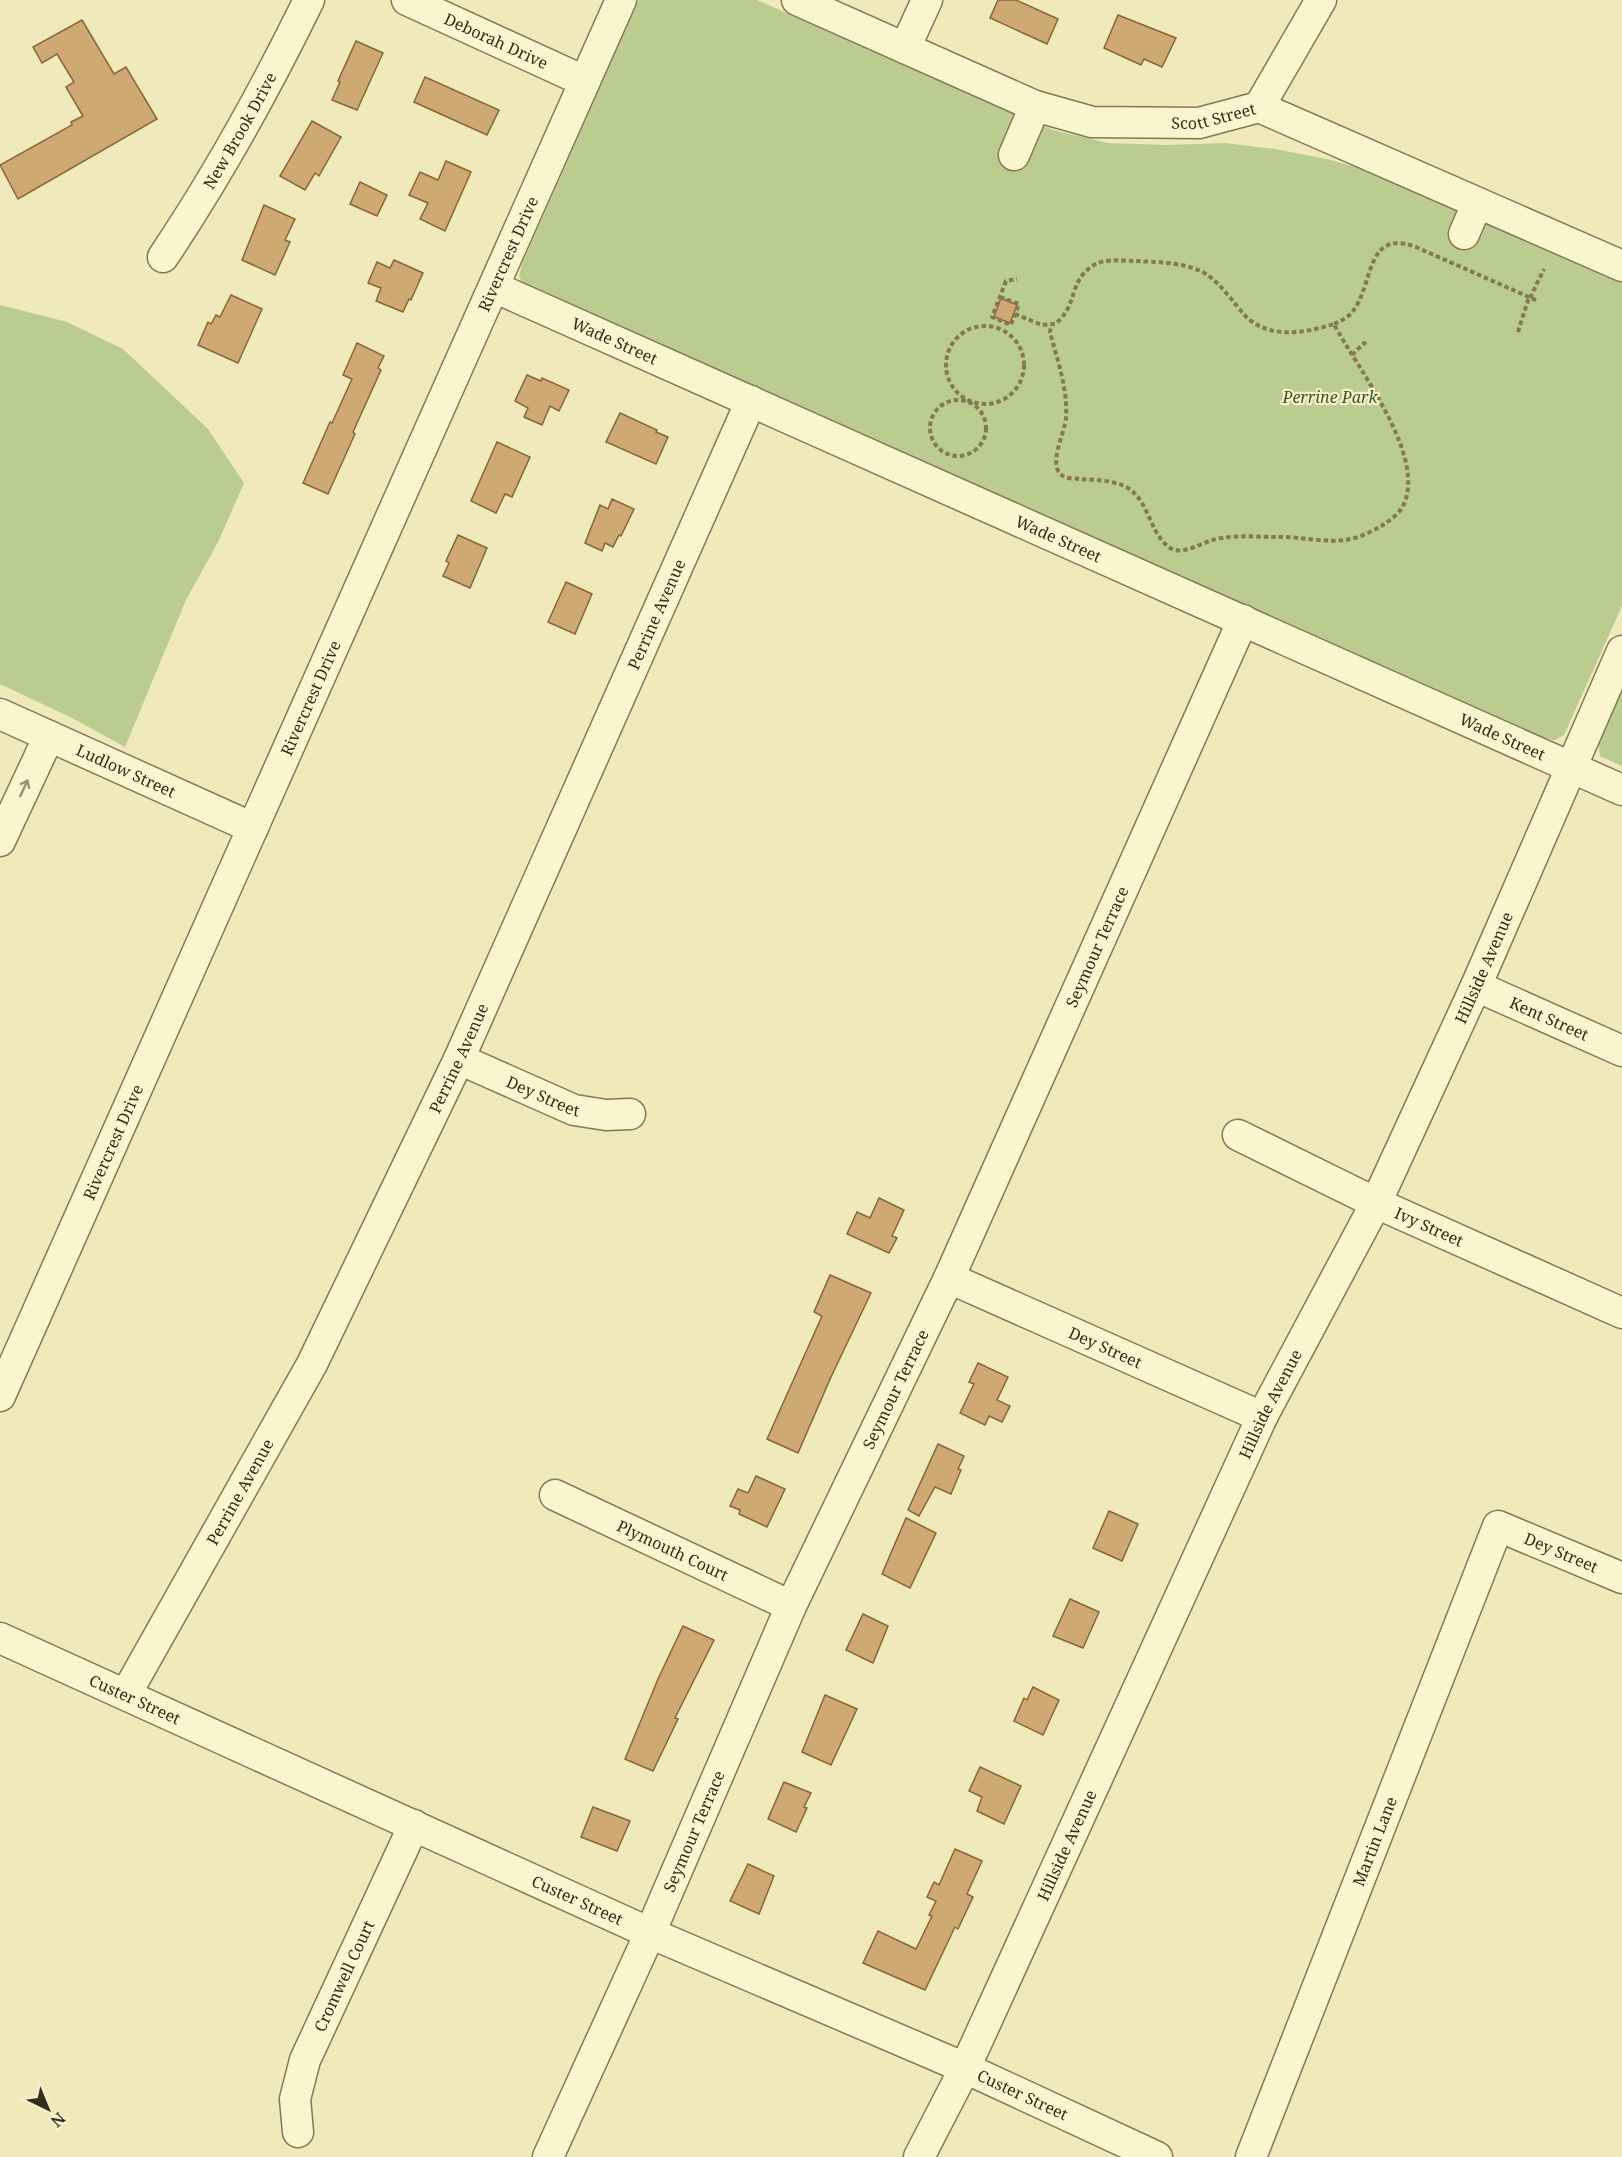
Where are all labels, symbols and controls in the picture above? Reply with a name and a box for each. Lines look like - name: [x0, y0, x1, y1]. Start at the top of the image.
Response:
- street label: Deborah Drive: [441, 7, 552, 74]
- street label: New Brook Drive: [198, 68, 281, 193]
- street label: Scott Street: [1171, 97, 1258, 134]
- street label: Rivercrest Drive: [473, 193, 543, 315]
- street label: Wade Street: [568, 312, 661, 370]
- park label: Perrine Park: [1281, 386, 1378, 408]
- street label: Wade Street: [1012, 510, 1105, 568]
- street label: Perrine Avenue: [622, 555, 691, 673]
- street label: Rivercrest Drive: [275, 637, 346, 759]
- street label: Wade Street: [1456, 708, 1549, 766]
- street label: Ludlow Street: [73, 739, 179, 803]
- one-way arrow: [19, 779, 31, 797]
- street label: Seymour Terrace: [1060, 883, 1134, 1011]
- street label: Hillside Avenue: [1449, 908, 1518, 1027]
- street label: Kent Street: [1506, 991, 1592, 1046]
- street label: Perrine Avenue: [424, 1000, 493, 1117]
- street label: Dey Street: [503, 1070, 581, 1122]
- street label: Rivercrest Drive: [78, 1081, 148, 1203]
- street label: Ivy Street: [1391, 1202, 1467, 1252]
- street label: Dey Street: [1065, 1322, 1146, 1373]
- street label: Seymour Terrace: [857, 1326, 934, 1453]
- street label: Hillside Avenue: [1233, 1345, 1307, 1462]
- street label: Perrine Avenue: [201, 1435, 279, 1549]
- street label: Plymouth Court: [613, 1515, 732, 1586]
- street label: Dey Street: [1521, 1527, 1602, 1578]
- street label: Custer Street: [86, 1669, 184, 1730]
- street label: Seymour Terrace: [658, 1767, 730, 1895]
- street label: Hillside Avenue: [1032, 1786, 1102, 1904]
- street label: Martin Lane: [1347, 1793, 1402, 1889]
- street label: Custer Street: [528, 1870, 627, 1930]
- street label: Cromwell Court: [309, 1916, 379, 2035]
- street label: Custer Street: [974, 2064, 1072, 2125]
- north arrow: [18, 2079, 78, 2139]
- text: N: [46, 2108, 70, 2133]

